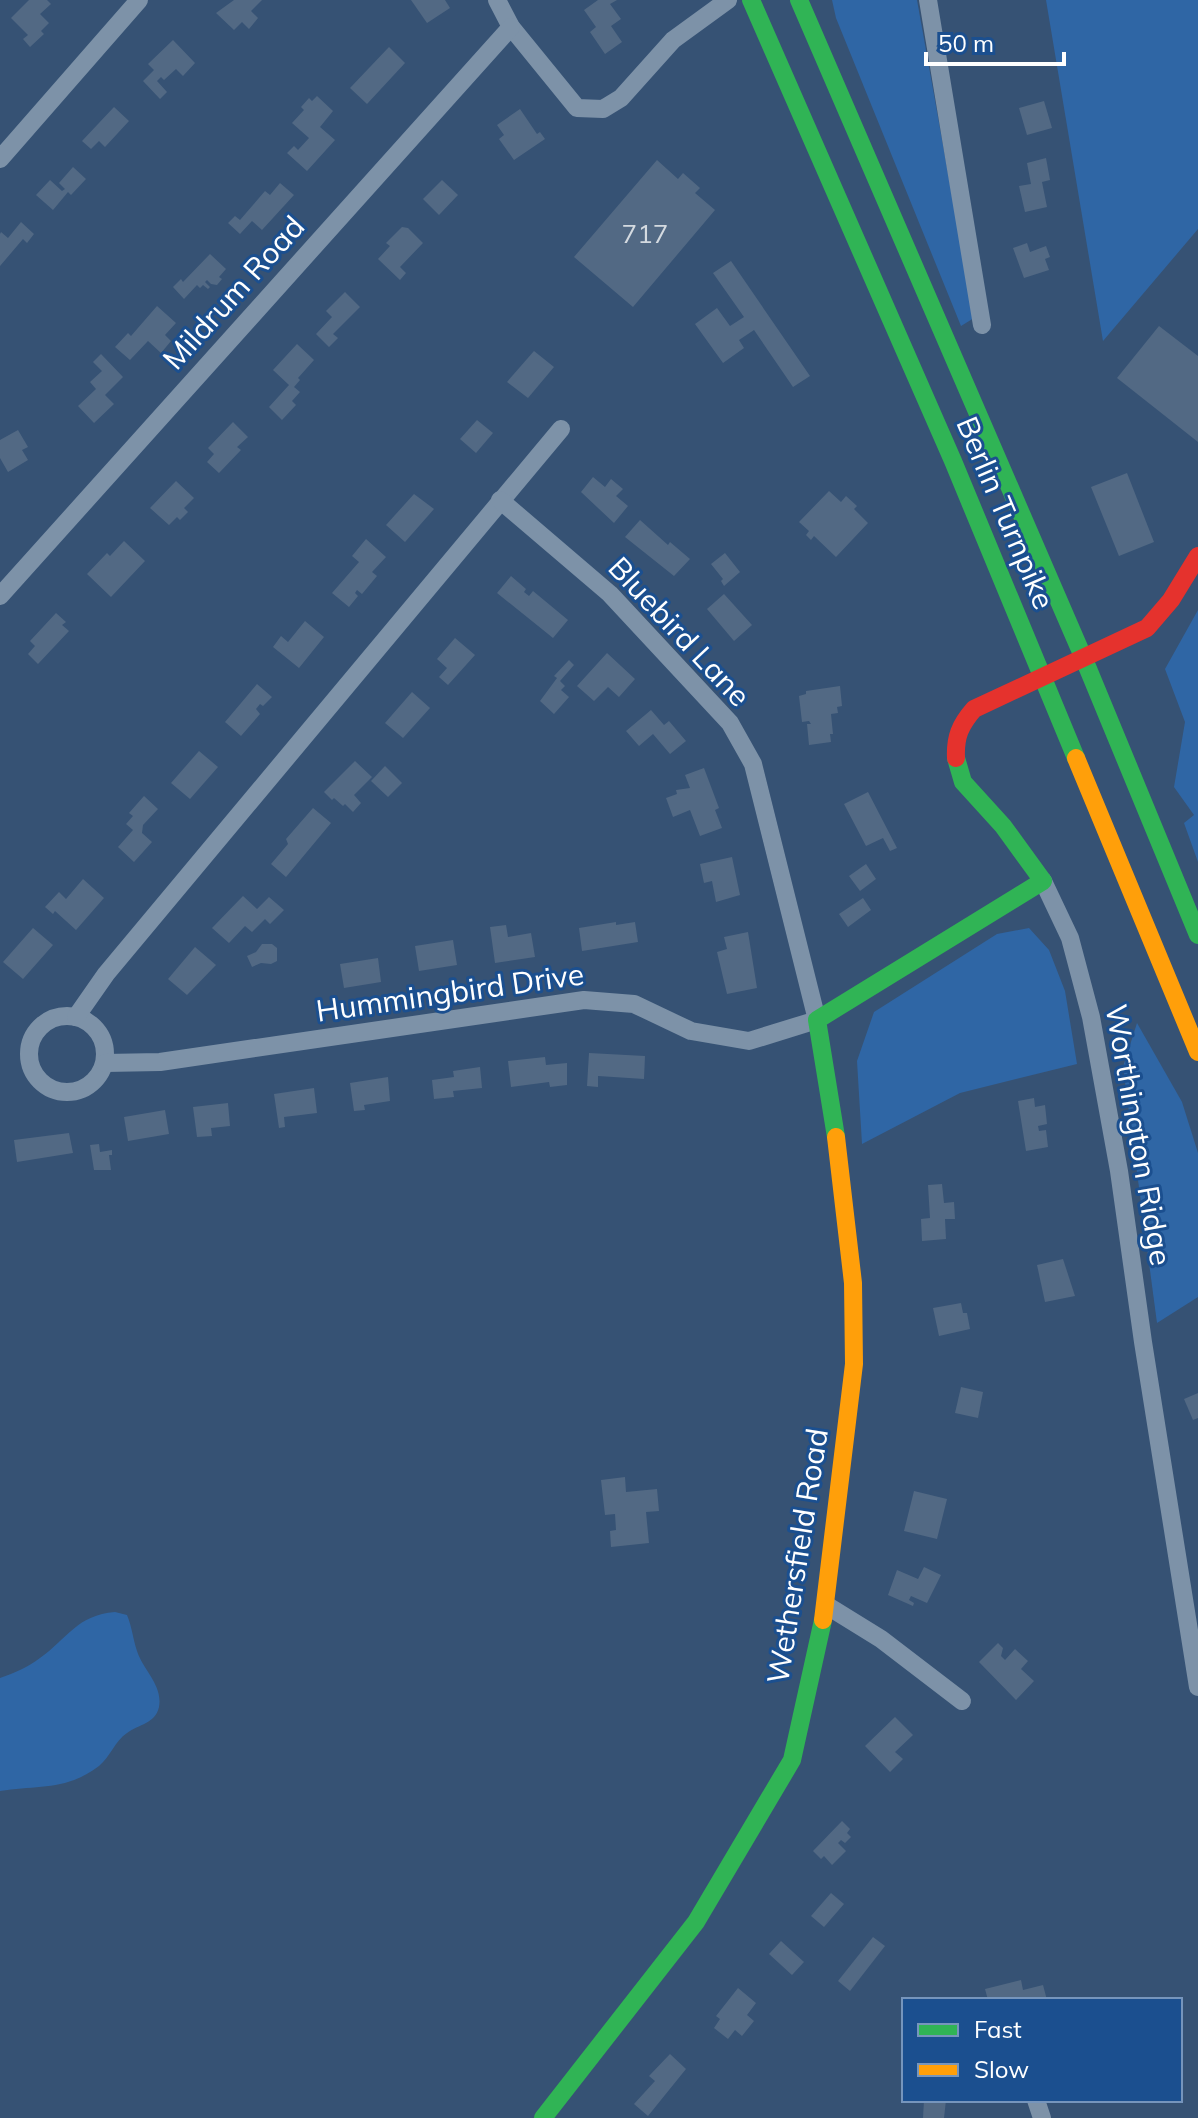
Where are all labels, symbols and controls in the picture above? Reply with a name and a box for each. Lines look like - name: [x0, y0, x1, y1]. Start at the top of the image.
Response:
- scale bar: [926, 16, 1064, 66]
- text: 50 m: [938, 28, 994, 58]
- street label: Mildrum Road: [154, 208, 312, 377]
- house number: 717: [622, 217, 668, 250]
- street label: Berlin Turnpike: [948, 411, 1064, 615]
- street label: Bluebird Lane: [601, 548, 759, 714]
- street label: Hummingbird Drive: [314, 954, 586, 1030]
- street label: Worthington Ridge: [1097, 1001, 1181, 1268]
- street label: Wethersfield Road: [758, 1425, 836, 1686]
- legend: [902, 1998, 1182, 2102]
- text: Fast: [974, 2014, 1022, 2044]
- text: Slow: [974, 2054, 1029, 2084]

